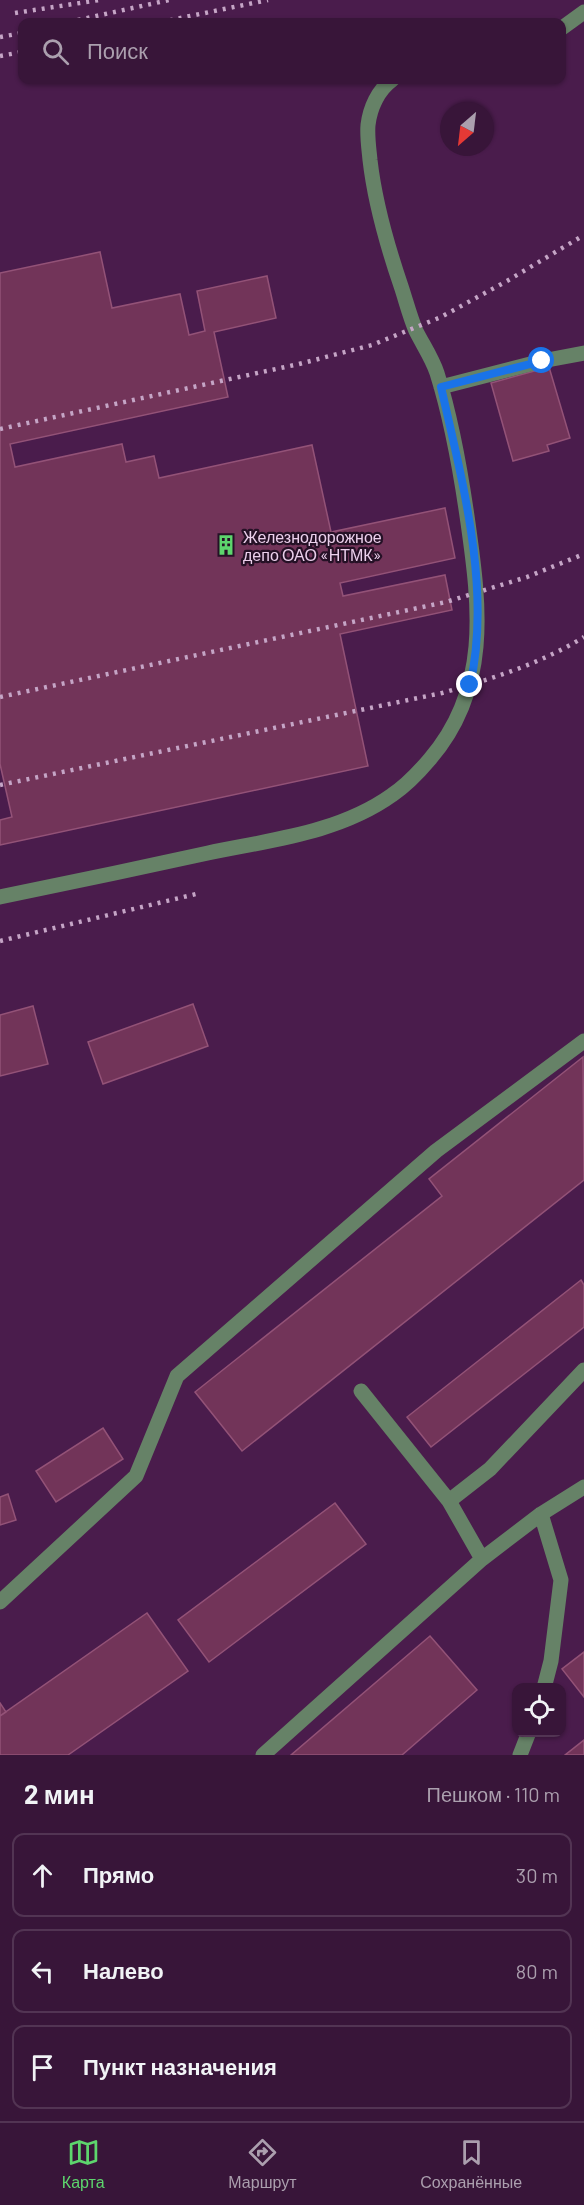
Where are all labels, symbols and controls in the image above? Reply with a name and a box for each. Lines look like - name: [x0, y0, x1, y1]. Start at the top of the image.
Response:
- search box: [18, 18, 566, 84]
- icon: search: [39, 35, 72, 68]
- text: Поиск: [87, 37, 148, 63]
- north arrow: [440, 102, 494, 156]
- route start: [528, 347, 554, 373]
- place label: Железнодорожное депо ОАО «НТМК»: [243, 527, 382, 564]
- building icon: Железнодорожное депо ОАО «НТМК»: [214, 533, 238, 557]
- route end: [456, 671, 482, 697]
- map controls: [512, 1683, 566, 1737]
- button: locate: [512, 1683, 566, 1737]
- text: 2 мин: [24, 1778, 95, 1809]
- text: Пешком · 110 m: [427, 1782, 560, 1806]
- icon: ahead: [26, 1859, 59, 1892]
- text: Прямо: [83, 1861, 154, 1887]
- text: 30 m: [516, 1863, 558, 1887]
- icon: left: [26, 1955, 59, 1988]
- text: Налево: [83, 1957, 164, 1983]
- text: 80 m: [516, 1959, 558, 1983]
- icon: arrive: [26, 2051, 59, 2084]
- text: Пункт назначения: [83, 2053, 277, 2079]
- tab: Карта: [62, 2136, 105, 2192]
- tab: Маршрут: [228, 2136, 297, 2192]
- tab: Сохранённые: [420, 2136, 522, 2192]

